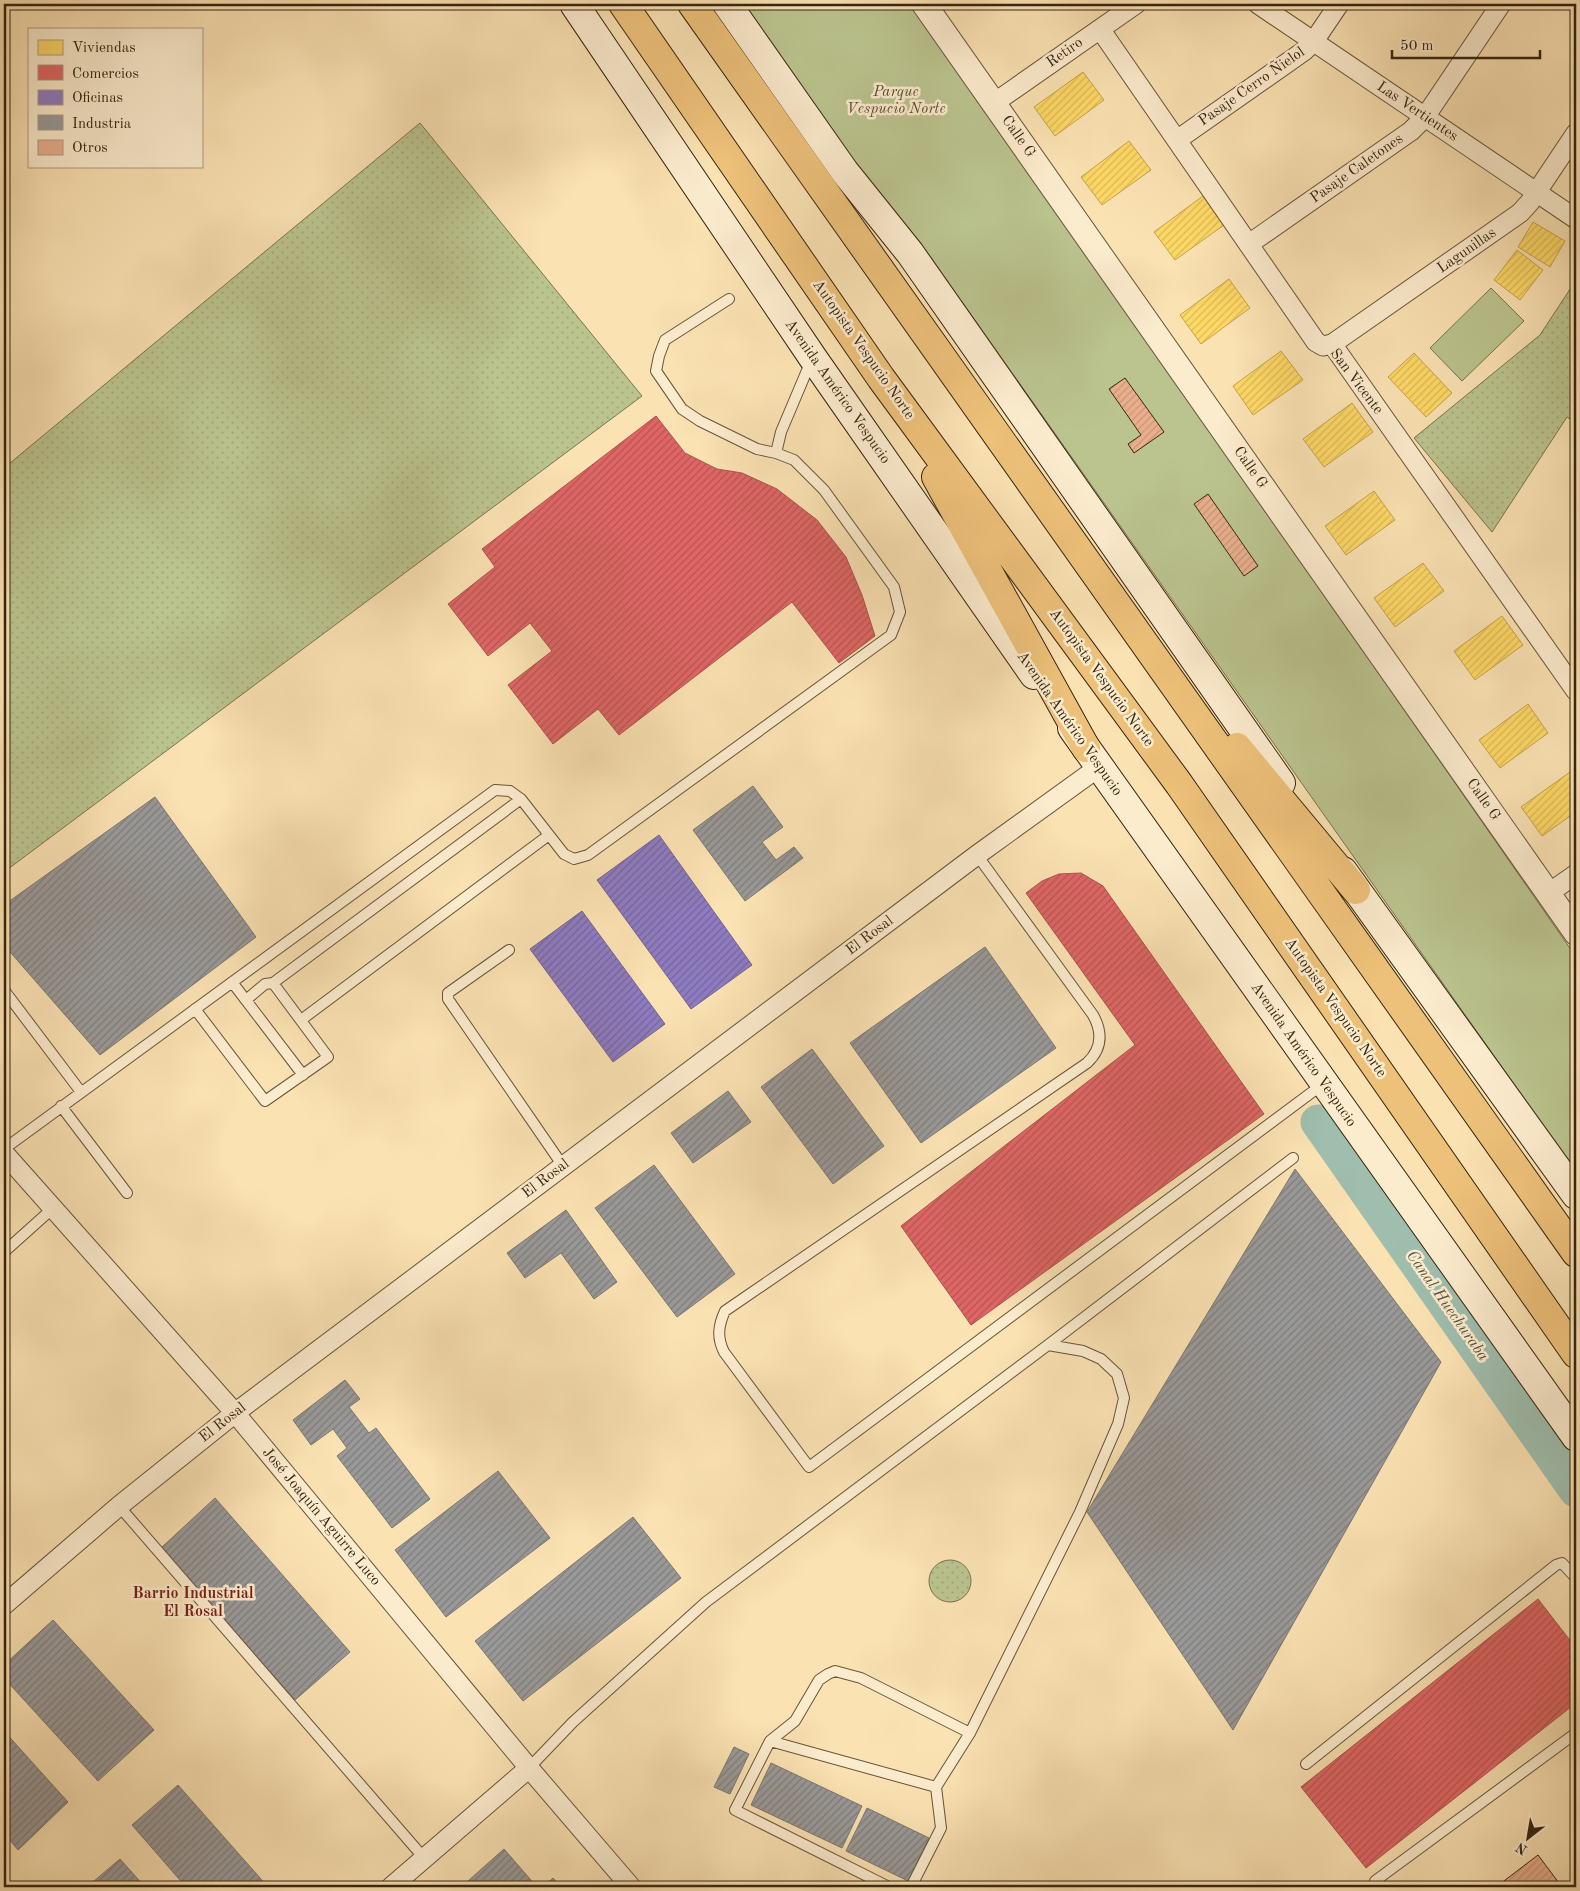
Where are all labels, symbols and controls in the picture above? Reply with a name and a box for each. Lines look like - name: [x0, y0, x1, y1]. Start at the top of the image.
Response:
- legend: [28, 28, 202, 168]
- scale bar: [1392, 28, 1540, 60]
- street label: Retiro: [1044, 35, 1086, 71]
- text: 50 m: [1400, 39, 1434, 54]
- text: Viviendas: [72, 41, 136, 56]
- street label: Pasaje Cerro Ñielol: [1194, 42, 1308, 129]
- text: Comercios: [72, 67, 139, 82]
- street label: Las Vertientes: [1374, 79, 1460, 145]
- park label: Parque Vespucio Norte: [846, 85, 946, 117]
- text: Oficinas: [72, 91, 123, 106]
- street label: Calle G: [998, 113, 1038, 161]
- text: Industria: [72, 117, 132, 132]
- street label: Pasaje Caletones: [1308, 131, 1406, 207]
- text: Otros: [72, 141, 108, 156]
- street label: Lagunillas: [1435, 225, 1499, 277]
- street label: Autopista Vespucio Norte: [809, 278, 917, 422]
- street label: Avenida Américo Vespucio: [781, 317, 893, 467]
- street label: San Vicente: [1327, 346, 1385, 418]
- street label: Calle G: [1230, 444, 1270, 492]
- street label: Autopista Vespucio Norte: [1046, 606, 1156, 750]
- street label: Avenida Américo Vespucio: [1013, 649, 1125, 799]
- street label: Calle G: [1463, 776, 1503, 824]
- street label: El Rosal: [844, 914, 896, 958]
- street label: Autopista Vespucio Norte: [1281, 936, 1389, 1080]
- street label: Avenida Américo Vespucio: [1247, 980, 1359, 1130]
- street label: El Rosal: [520, 1157, 572, 1201]
- water label: Canal Huechuraba: [1403, 1248, 1491, 1364]
- street label: El Rosal: [197, 1400, 249, 1446]
- street label: José Joaquín Aguirre Luco: [259, 1445, 383, 1589]
- district label: Barrio Industrial El Rosal: [132, 1586, 254, 1620]
- north arrow: [1502, 1814, 1552, 1864]
- text: N: [1513, 1839, 1530, 1857]

